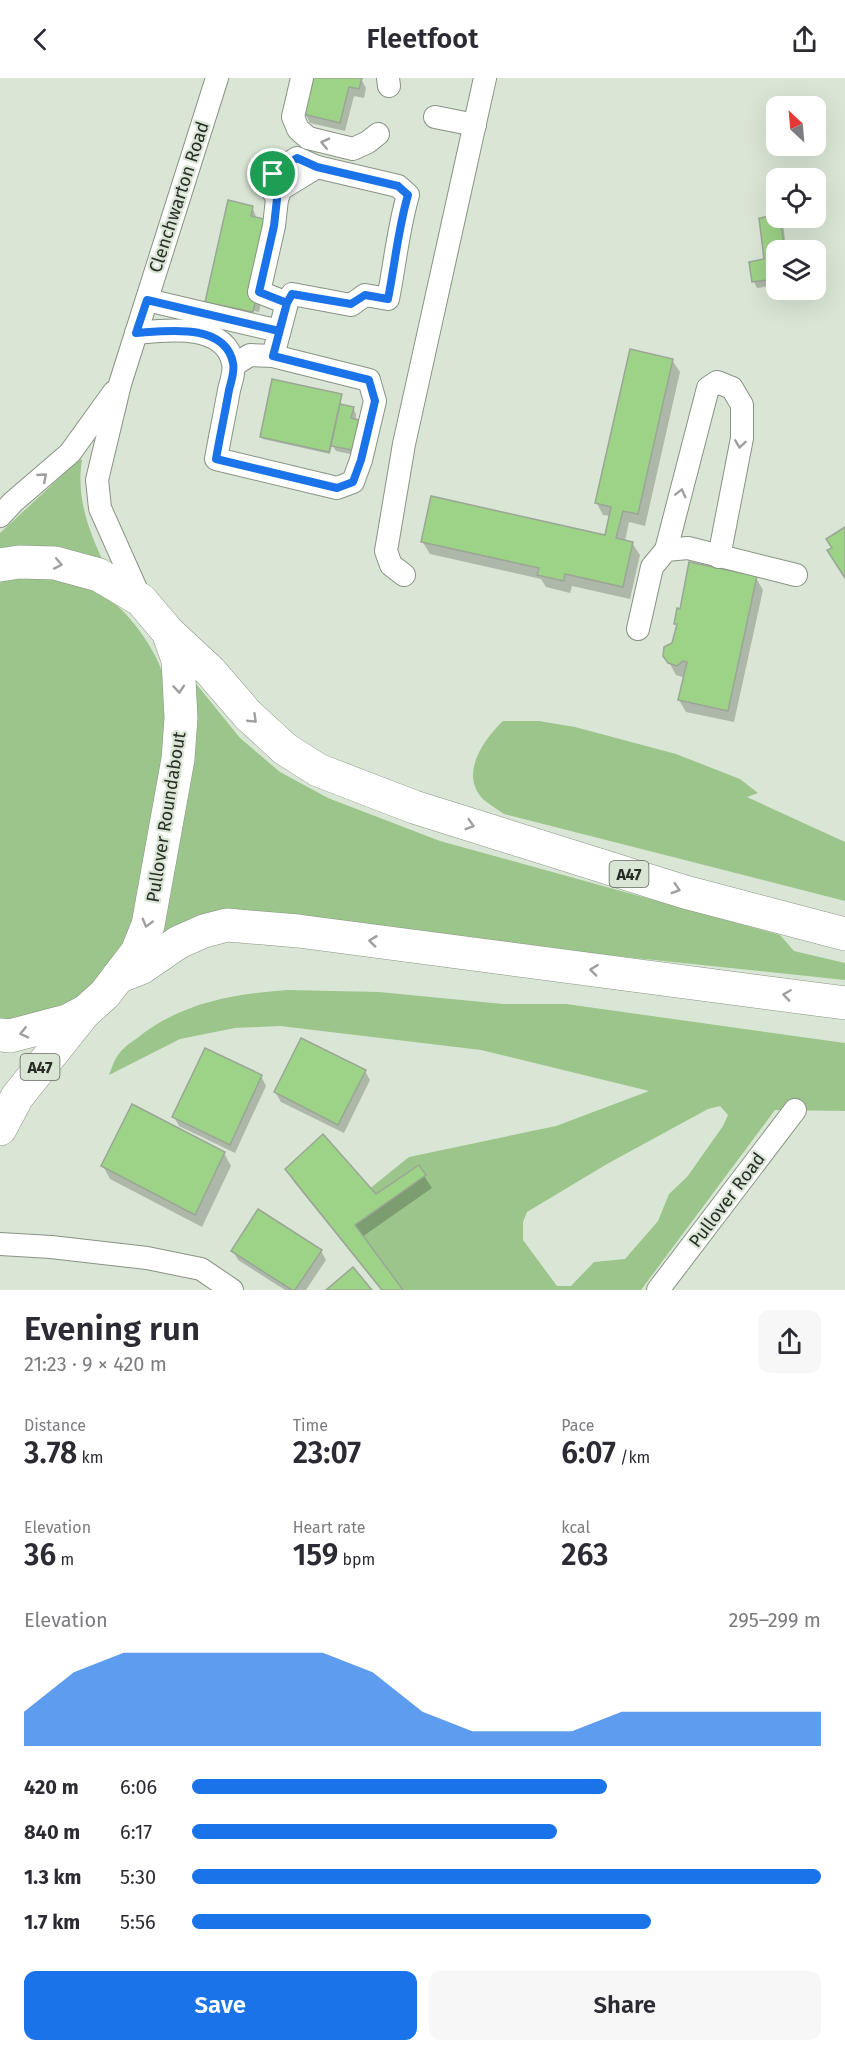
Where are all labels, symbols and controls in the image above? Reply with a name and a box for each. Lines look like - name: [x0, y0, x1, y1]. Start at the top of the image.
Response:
- icon: back: [24, 23, 57, 56]
- text: Fleetfoot: [367, 23, 478, 55]
- icon: share: [788, 23, 821, 56]
- north arrow: [766, 96, 826, 156]
- map controls: [766, 96, 826, 300]
- street label: Clenchwarton Road: [144, 119, 214, 275]
- one-way arrow: [321, 137, 331, 150]
- pin: [247, 148, 298, 199]
- icon: arrive: [256, 157, 289, 190]
- button: locate: [766, 168, 826, 228]
- button: layers: [766, 240, 826, 300]
- one-way arrow: [735, 439, 747, 449]
- one-way arrow: [36, 473, 47, 484]
- one-way arrow: [674, 488, 686, 499]
- one-way arrow: [53, 557, 63, 570]
- one-way arrow: [173, 685, 186, 694]
- one-way arrow: [245, 711, 256, 722]
- street label: Pullover Roundabout: [142, 730, 190, 904]
- one-way arrow: [464, 817, 475, 830]
- road number: A47: [610, 861, 648, 887]
- one-way arrow: [670, 882, 681, 895]
- one-way arrow: [142, 918, 155, 928]
- one-way arrow: [369, 936, 378, 948]
- one-way arrow: [589, 964, 598, 976]
- one-way arrow: [782, 989, 792, 1001]
- one-way arrow: [19, 1026, 29, 1039]
- road number: A47: [20, 1054, 60, 1080]
- street label: Pullover Road: [684, 1148, 770, 1252]
- text: Evening run: [24, 1309, 200, 1349]
- button: share: [758, 1310, 821, 1373]
- text: 21:23 · 9 × 420 m: [24, 1352, 167, 1376]
- text: Distance: [24, 1416, 86, 1435]
- text: Time: [293, 1416, 328, 1435]
- text: Pace: [561, 1416, 595, 1435]
- text: 3.78: [24, 1435, 77, 1471]
- text: 23:07: [293, 1435, 361, 1471]
- text: 6:07: [561, 1435, 616, 1471]
- text: km: [77, 1448, 103, 1467]
- text: /km: [616, 1448, 650, 1467]
- text: Elevation: [24, 1518, 91, 1537]
- text: Heart rate: [293, 1518, 366, 1537]
- text: kcal: [561, 1518, 590, 1537]
- text: 36: [24, 1537, 56, 1573]
- text: 159: [293, 1537, 338, 1573]
- text: 263: [561, 1537, 609, 1573]
- text: m: [56, 1550, 74, 1569]
- text: bpm: [338, 1550, 375, 1569]
- text: Elevation: [24, 1608, 108, 1632]
- text: 295–299 m: [728, 1608, 821, 1632]
- text: 420 m: [24, 1775, 79, 1799]
- text: 6:06: [120, 1775, 157, 1799]
- text: 840 m: [24, 1820, 80, 1844]
- text: 6:17: [120, 1820, 152, 1844]
- text: 1.3 km: [24, 1865, 81, 1889]
- text: 5:30: [120, 1865, 156, 1889]
- text: 1.7 km: [24, 1910, 80, 1934]
- text: 5:56: [120, 1910, 156, 1934]
- button: Save: [24, 1971, 417, 2040]
- button: Share: [429, 1971, 821, 2040]

